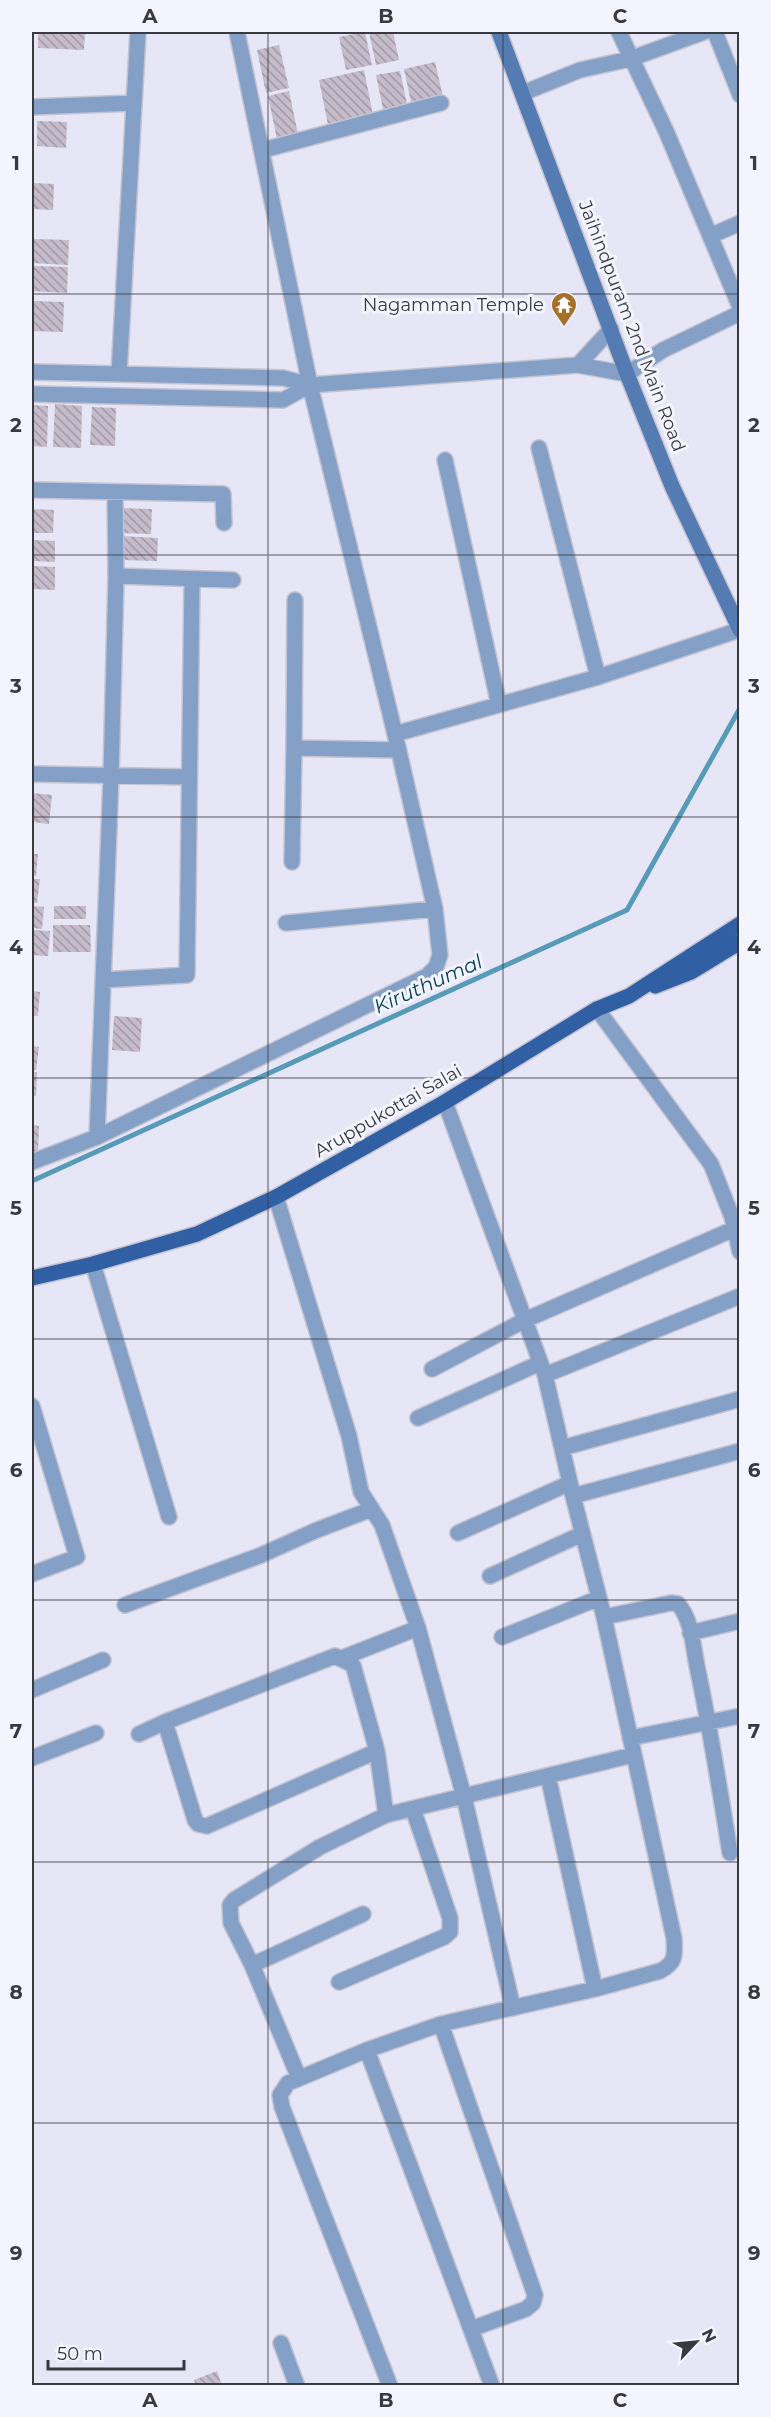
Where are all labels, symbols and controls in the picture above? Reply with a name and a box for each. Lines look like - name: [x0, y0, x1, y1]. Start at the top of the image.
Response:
- text: A: [141, 4, 158, 28]
- text: B: [378, 4, 394, 28]
- text: C: [613, 4, 628, 28]
- text: 1: [12, 151, 20, 175]
- text: 1: [750, 151, 758, 175]
- street label: Jaihindpuram 2nd Main Road: [574, 196, 690, 455]
- temple icon: Nagamman Temple: [549, 290, 579, 328]
- place label: Nagamman Temple: [363, 294, 544, 316]
- text: 2: [10, 413, 22, 437]
- text: 2: [748, 413, 760, 437]
- text: 3: [9, 674, 22, 698]
- text: 3: [747, 674, 760, 698]
- text: 4: [9, 935, 23, 959]
- text: 4: [747, 935, 761, 959]
- water label: Kiruthumal: [370, 949, 487, 1019]
- street label: Aruppukottai Salai: [310, 1060, 466, 1162]
- text: 5: [10, 1196, 22, 1220]
- text: 5: [748, 1196, 760, 1220]
- text: 6: [10, 1458, 23, 1482]
- text: 6: [748, 1458, 761, 1482]
- text: 7: [10, 1719, 22, 1743]
- text: 7: [748, 1719, 760, 1743]
- text: 8: [9, 1980, 23, 2004]
- text: 8: [747, 1980, 761, 2004]
- text: 9: [10, 2241, 22, 2265]
- text: 9: [748, 2241, 760, 2265]
- north arrow: [666, 2312, 726, 2372]
- text: N: [698, 2326, 720, 2346]
- scale bar: [48, 2333, 184, 2371]
- text: 50 m: [57, 2343, 103, 2365]
- text: A: [141, 2388, 158, 2412]
- text: B: [378, 2388, 394, 2412]
- text: C: [613, 2388, 628, 2412]

